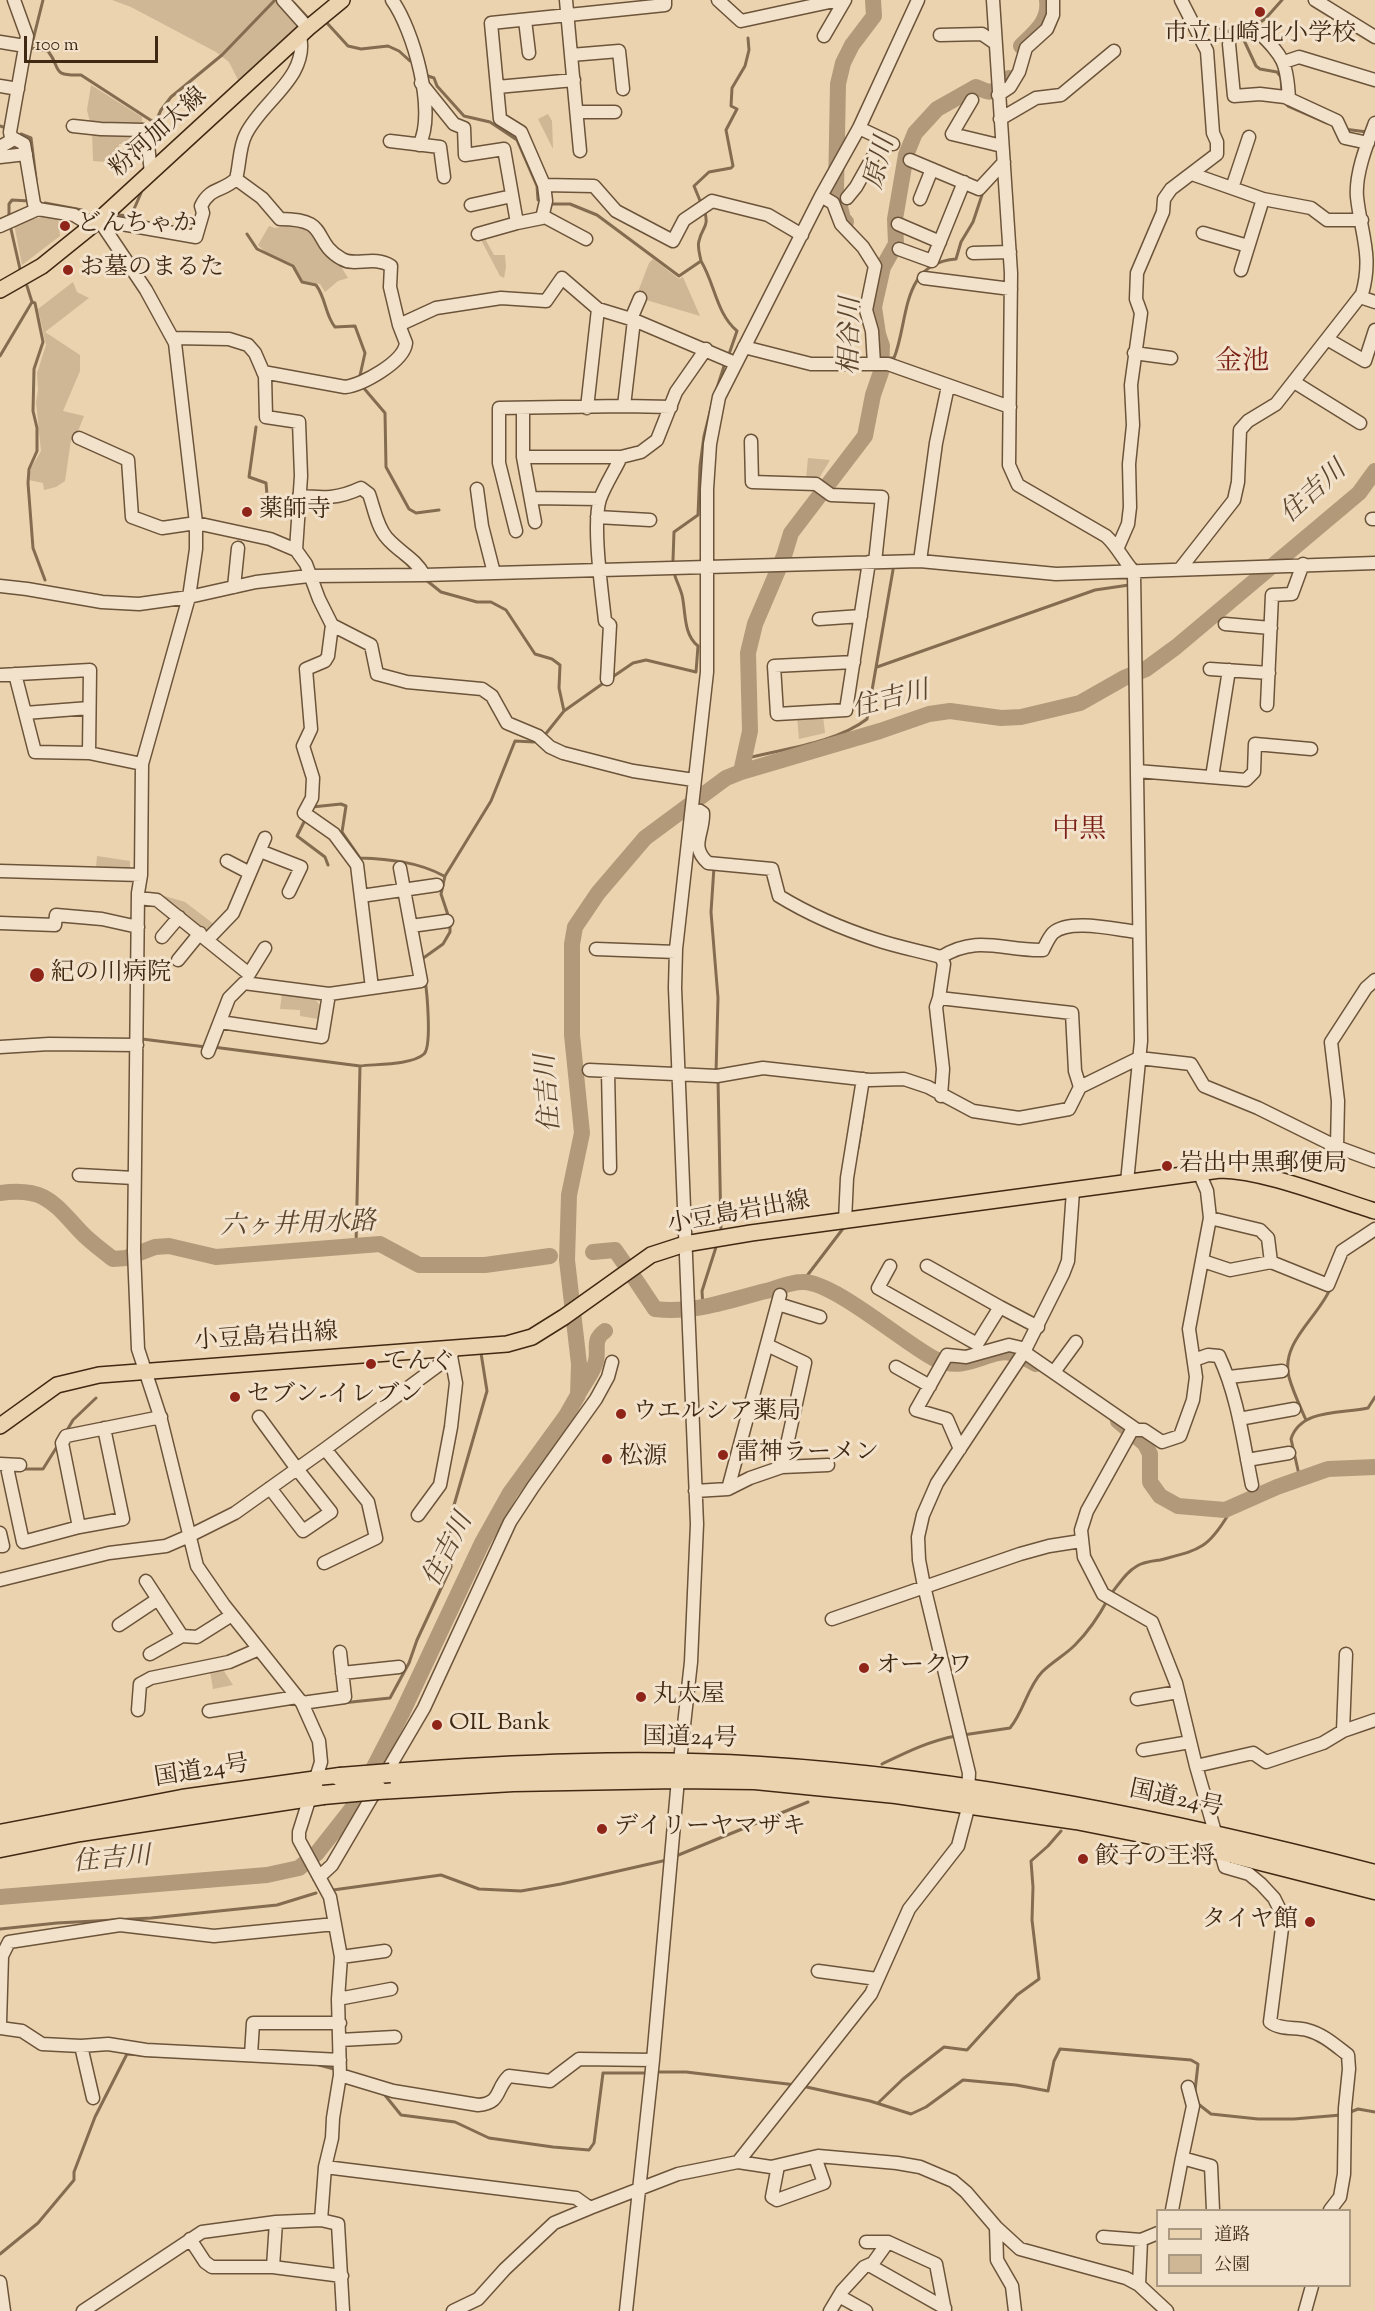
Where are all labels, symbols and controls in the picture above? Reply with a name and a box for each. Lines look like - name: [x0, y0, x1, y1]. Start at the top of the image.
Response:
- marker: 市立山崎北小学校: [1253, 5, 1267, 19]
- place label: 市立山崎北小学校: [1164, 22, 1356, 50]
- scale bar: [27, 24, 160, 62]
- text: 100 m: [35, 33, 79, 59]
- street label: 粉河加太線: [106, 83, 214, 185]
- water label: 原川: [861, 135, 903, 193]
- place label: どんちゃか: [77, 212, 197, 240]
- marker: どんちゃか: [58, 219, 72, 233]
- place label: お墓のまるた: [80, 256, 224, 284]
- marker: お墓のまるた: [61, 263, 75, 277]
- water label: 相谷川: [837, 297, 869, 375]
- district label: 金池: [1215, 348, 1269, 380]
- water label: 住吉川: [1276, 456, 1354, 532]
- place label: 薬師寺: [259, 498, 331, 526]
- marker: 薬師寺: [240, 505, 254, 519]
- water label: 住吉川: [849, 677, 933, 727]
- district label: 中黒: [1052, 816, 1106, 848]
- place label: 紀の川病院: [51, 961, 171, 989]
- marker: 紀の川病院: [28, 966, 46, 984]
- water label: 住吉川: [533, 1053, 569, 1133]
- place label: 岩出中黒郵便局: [1179, 1152, 1347, 1180]
- marker: 岩出中黒郵便局: [1160, 1159, 1174, 1173]
- street label: 小豆島岩出線: [666, 1188, 812, 1242]
- water label: 六ヶ井用水路: [220, 1209, 376, 1245]
- street label: 小豆島岩出線: [193, 1320, 339, 1358]
- place label: てんぐ: [383, 1350, 455, 1378]
- marker: てんぐ: [364, 1357, 378, 1371]
- place label: セブン-イレブン: [247, 1383, 423, 1411]
- marker: セブン-イレブン: [228, 1390, 242, 1404]
- place label: ウエルシア薬局: [633, 1400, 801, 1428]
- marker: ウエルシア薬局: [614, 1407, 628, 1421]
- place label: 雷神ラーメン: [735, 1441, 879, 1469]
- place label: 松源: [619, 1445, 667, 1473]
- marker: 雷神ラーメン: [716, 1448, 730, 1462]
- marker: 松源: [600, 1452, 614, 1466]
- water label: 住吉川: [418, 1509, 482, 1593]
- place label: オークワ: [876, 1654, 972, 1682]
- marker: オークワ: [857, 1661, 871, 1675]
- place label: 丸太屋: [653, 1683, 725, 1711]
- marker: 丸太屋: [634, 1690, 648, 1704]
- place label: OIL Bank: [449, 1711, 550, 1739]
- marker: OIL Bank: [430, 1718, 444, 1732]
- street label: 国道24号: [642, 1725, 738, 1755]
- street label: 国道24号: [153, 1751, 251, 1795]
- street label: 国道24号: [1126, 1777, 1226, 1825]
- place label: デイリーヤマザキ: [614, 1815, 806, 1843]
- marker: デイリーヤマザキ: [595, 1822, 609, 1836]
- water label: 住吉川: [72, 1843, 152, 1881]
- place label: 餃子の王将: [1095, 1845, 1215, 1873]
- marker: 餃子の王将: [1076, 1852, 1090, 1866]
- place label: タイヤ館: [1202, 1908, 1298, 1936]
- marker: タイヤ館: [1303, 1915, 1317, 1929]
- legend: [1156, 2209, 1351, 2287]
- text: 道路: [1214, 2223, 1250, 2249]
- text: 公園: [1214, 2253, 1250, 2279]

